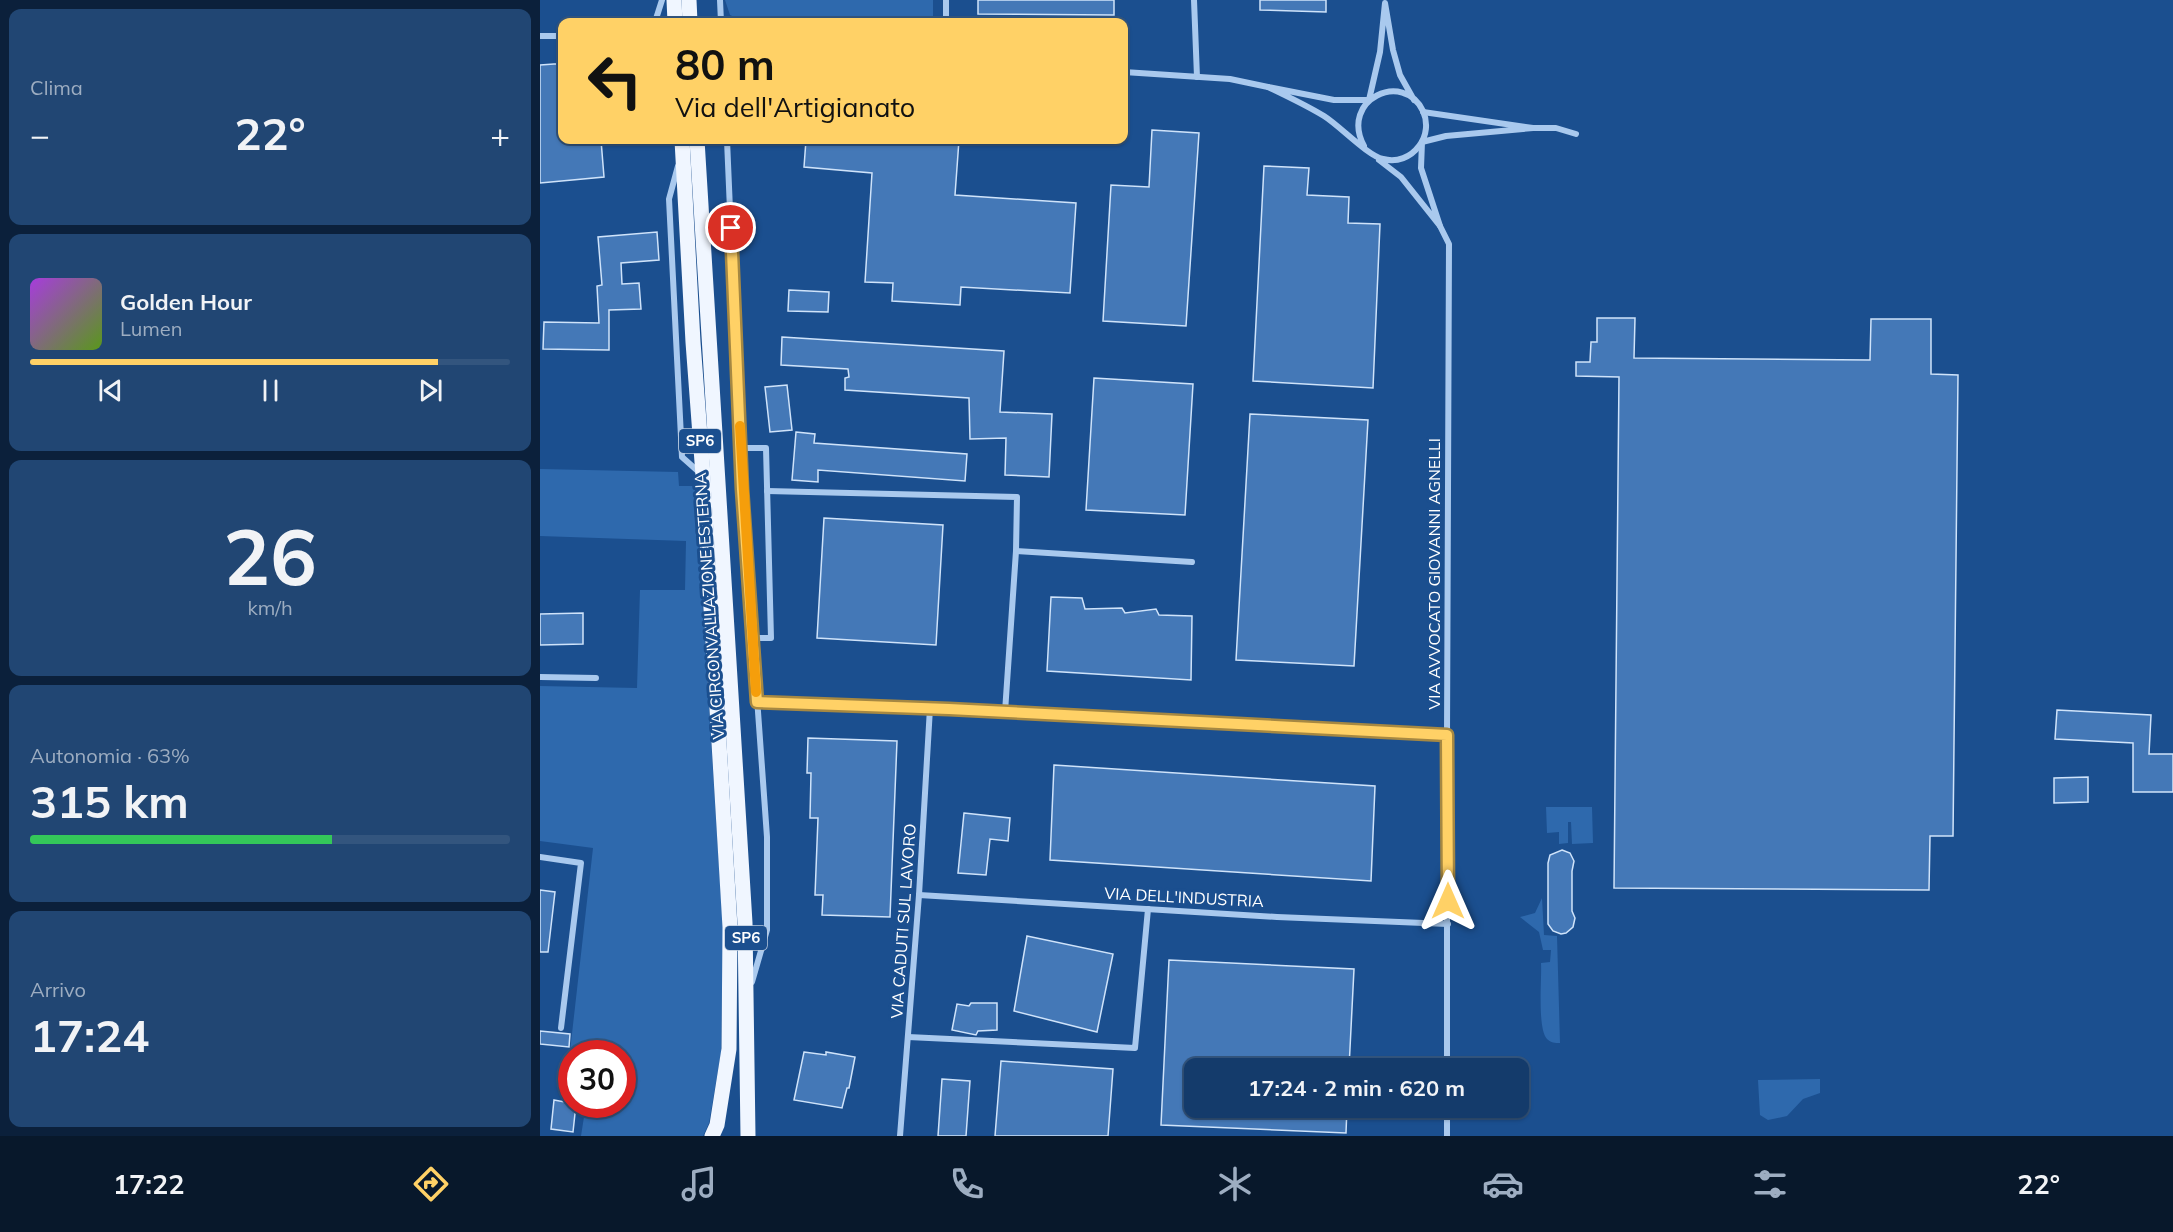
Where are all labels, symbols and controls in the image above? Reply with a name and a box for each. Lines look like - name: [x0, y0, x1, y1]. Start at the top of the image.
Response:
- text: 80 m: [675, 38, 775, 91]
- icon: left: [576, 42, 654, 120]
- text: Clima: [30, 75, 83, 100]
- text: Via dell'Artigianato: [675, 90, 915, 124]
- text: 22°: [234, 105, 306, 161]
- text: −: [30, 114, 50, 155]
- text: +: [490, 114, 510, 155]
- pin: [705, 202, 756, 253]
- icon: arrive: [714, 211, 747, 244]
- text: Golden Hour: [120, 288, 252, 316]
- text: Lumen: [120, 316, 182, 341]
- icon: previous: [94, 374, 127, 407]
- icon: pause: [254, 374, 287, 407]
- icon: next: [414, 374, 447, 407]
- road number: SP6: [679, 429, 721, 453]
- street label: VIA AVVOCATO GIOVANNI AGNELLI: [1424, 438, 1444, 710]
- street label: VIA CIRCONVALLAZIONE ESTERNA: [690, 472, 728, 740]
- text: 26: [223, 507, 317, 605]
- text: km/h: [247, 595, 293, 620]
- text: Autonomia · 63%: [30, 743, 190, 768]
- text: 315 km: [30, 773, 189, 829]
- street label: VIA CADUTI SUL LAVORO: [886, 823, 920, 1019]
- position arrow: [1416, 869, 1480, 933]
- street label: VIA DELL'INDUSTRIA: [1104, 883, 1264, 911]
- road number: SP6: [725, 926, 767, 950]
- text: Arrivo: [30, 977, 86, 1002]
- text: 17:24: [30, 1007, 149, 1063]
- speed limit sign: 30: [558, 1040, 636, 1118]
- text: 17:24 · 2 min · 620 m: [1248, 1074, 1465, 1102]
- icon: directions: [410, 1163, 452, 1205]
- icon: music: [678, 1163, 720, 1205]
- icon: phone: [946, 1163, 988, 1205]
- icon: climate: [1214, 1163, 1256, 1205]
- icon: car: [1482, 1163, 1524, 1205]
- icon: filters: [1749, 1163, 1791, 1205]
- text: 17:22: [113, 1167, 184, 1201]
- text: 22°: [2017, 1167, 2060, 1201]

